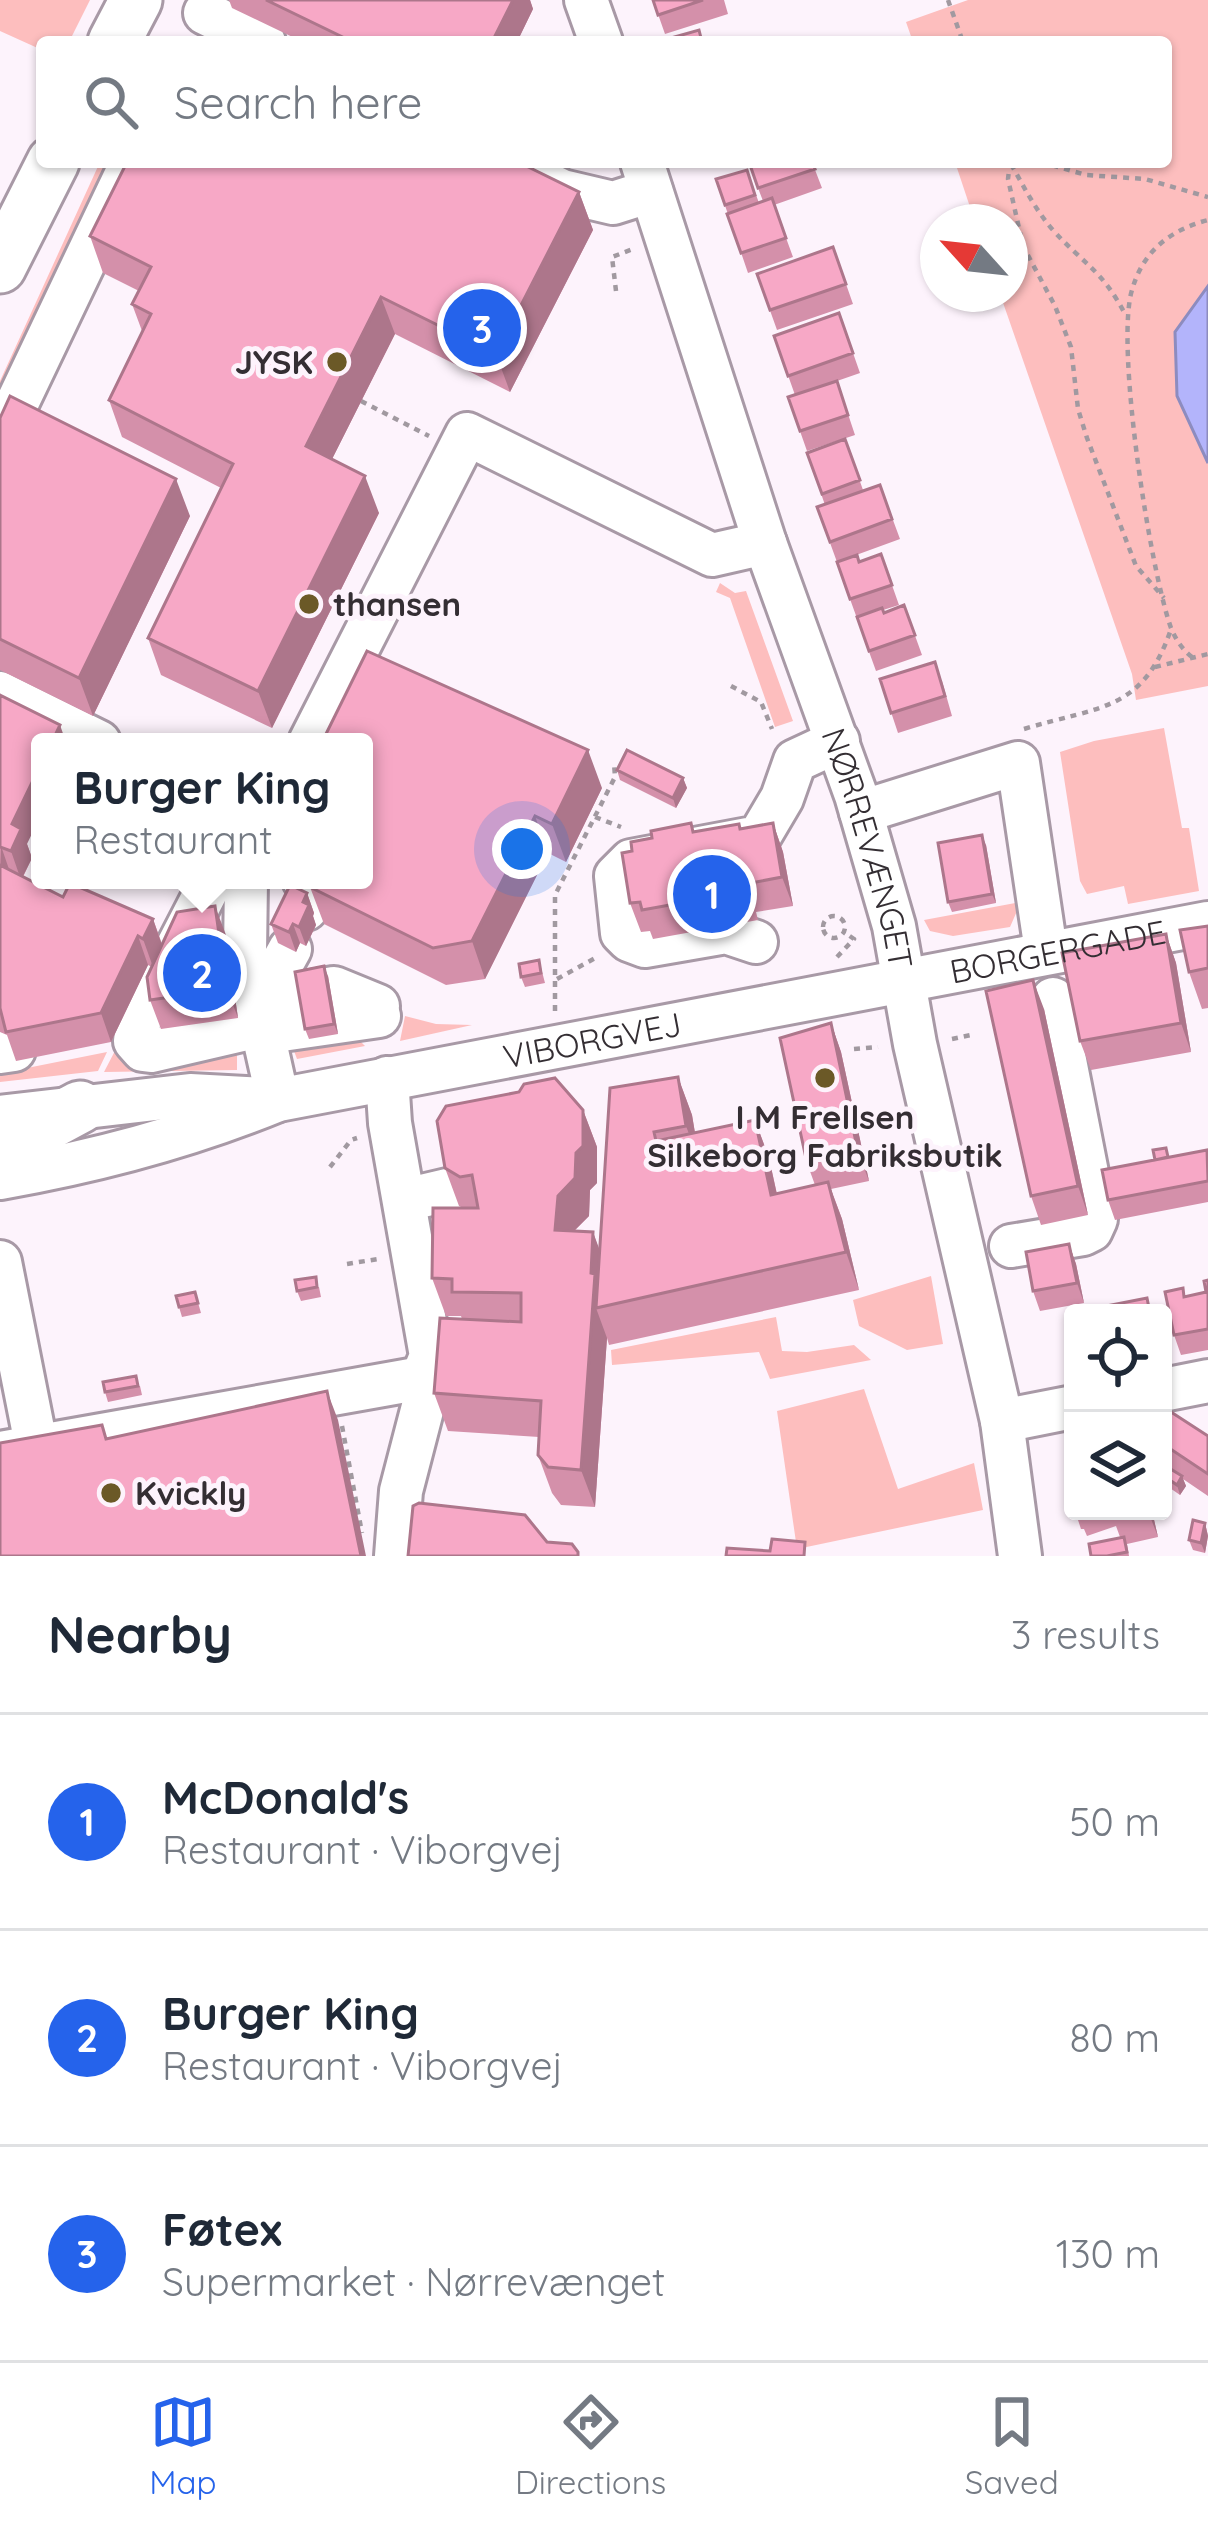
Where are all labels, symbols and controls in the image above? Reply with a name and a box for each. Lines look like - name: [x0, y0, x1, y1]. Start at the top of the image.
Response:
- search box: [36, 36, 1172, 168]
- icon: search: [78, 69, 144, 135]
- text: Search here: [174, 74, 422, 130]
- north arrow: [920, 204, 1028, 312]
- pin: 3: [443, 283, 521, 373]
- place label: JYSK: [235, 341, 313, 382]
- marker: JYSK: [324, 349, 350, 375]
- place label: thansen: [333, 583, 461, 624]
- marker: thansen: [296, 591, 322, 617]
- street label: NØRREVÆNGET: [813, 722, 922, 972]
- popup: [31, 733, 373, 889]
- text: Burger King: [74, 759, 330, 815]
- text: Restaurant: [74, 815, 272, 864]
- your location: [492, 819, 552, 879]
- pin: 1: [673, 849, 751, 939]
- street label: BORGERGADE: [946, 911, 1169, 992]
- pin: 2: [163, 928, 241, 1018]
- street label: VIBORGVEJ: [499, 1003, 684, 1077]
- marker: I M Frellsen Silkeborg Fabriksbutik: [812, 1065, 838, 1091]
- place label: I M Frellsen Silkeborg Fabriksbutik: [647, 1096, 1003, 1175]
- map controls: [1064, 1304, 1172, 1520]
- button: locate: [1064, 1304, 1172, 1412]
- button: layers: [1064, 1412, 1172, 1520]
- place label: Kvickly: [135, 1472, 246, 1513]
- marker: Kvickly: [98, 1480, 124, 1506]
- text: Nearby: [48, 1602, 232, 1666]
- text: 3 results: [1011, 1610, 1160, 1659]
- text: McDonald's: [162, 1769, 409, 1825]
- text: 1: [79, 1797, 95, 1846]
- text: 50 m: [1069, 1797, 1160, 1846]
- text: Restaurant · Viborgvej: [162, 1825, 563, 1874]
- text: Burger King: [162, 1985, 419, 2041]
- text: 2: [76, 2013, 98, 2062]
- text: 80 m: [1070, 2013, 1160, 2062]
- text: Restaurant · Viborgvej: [162, 2041, 563, 2090]
- text: Føtex: [162, 2201, 282, 2257]
- text: 3: [77, 2229, 97, 2278]
- text: 130 m: [1056, 2229, 1160, 2278]
- text: Supermarket · Nørrevænget: [162, 2257, 665, 2306]
- tab: Map: [149, 2389, 217, 2502]
- tab: Directions: [515, 2389, 666, 2502]
- tab: Saved: [965, 2389, 1059, 2502]

